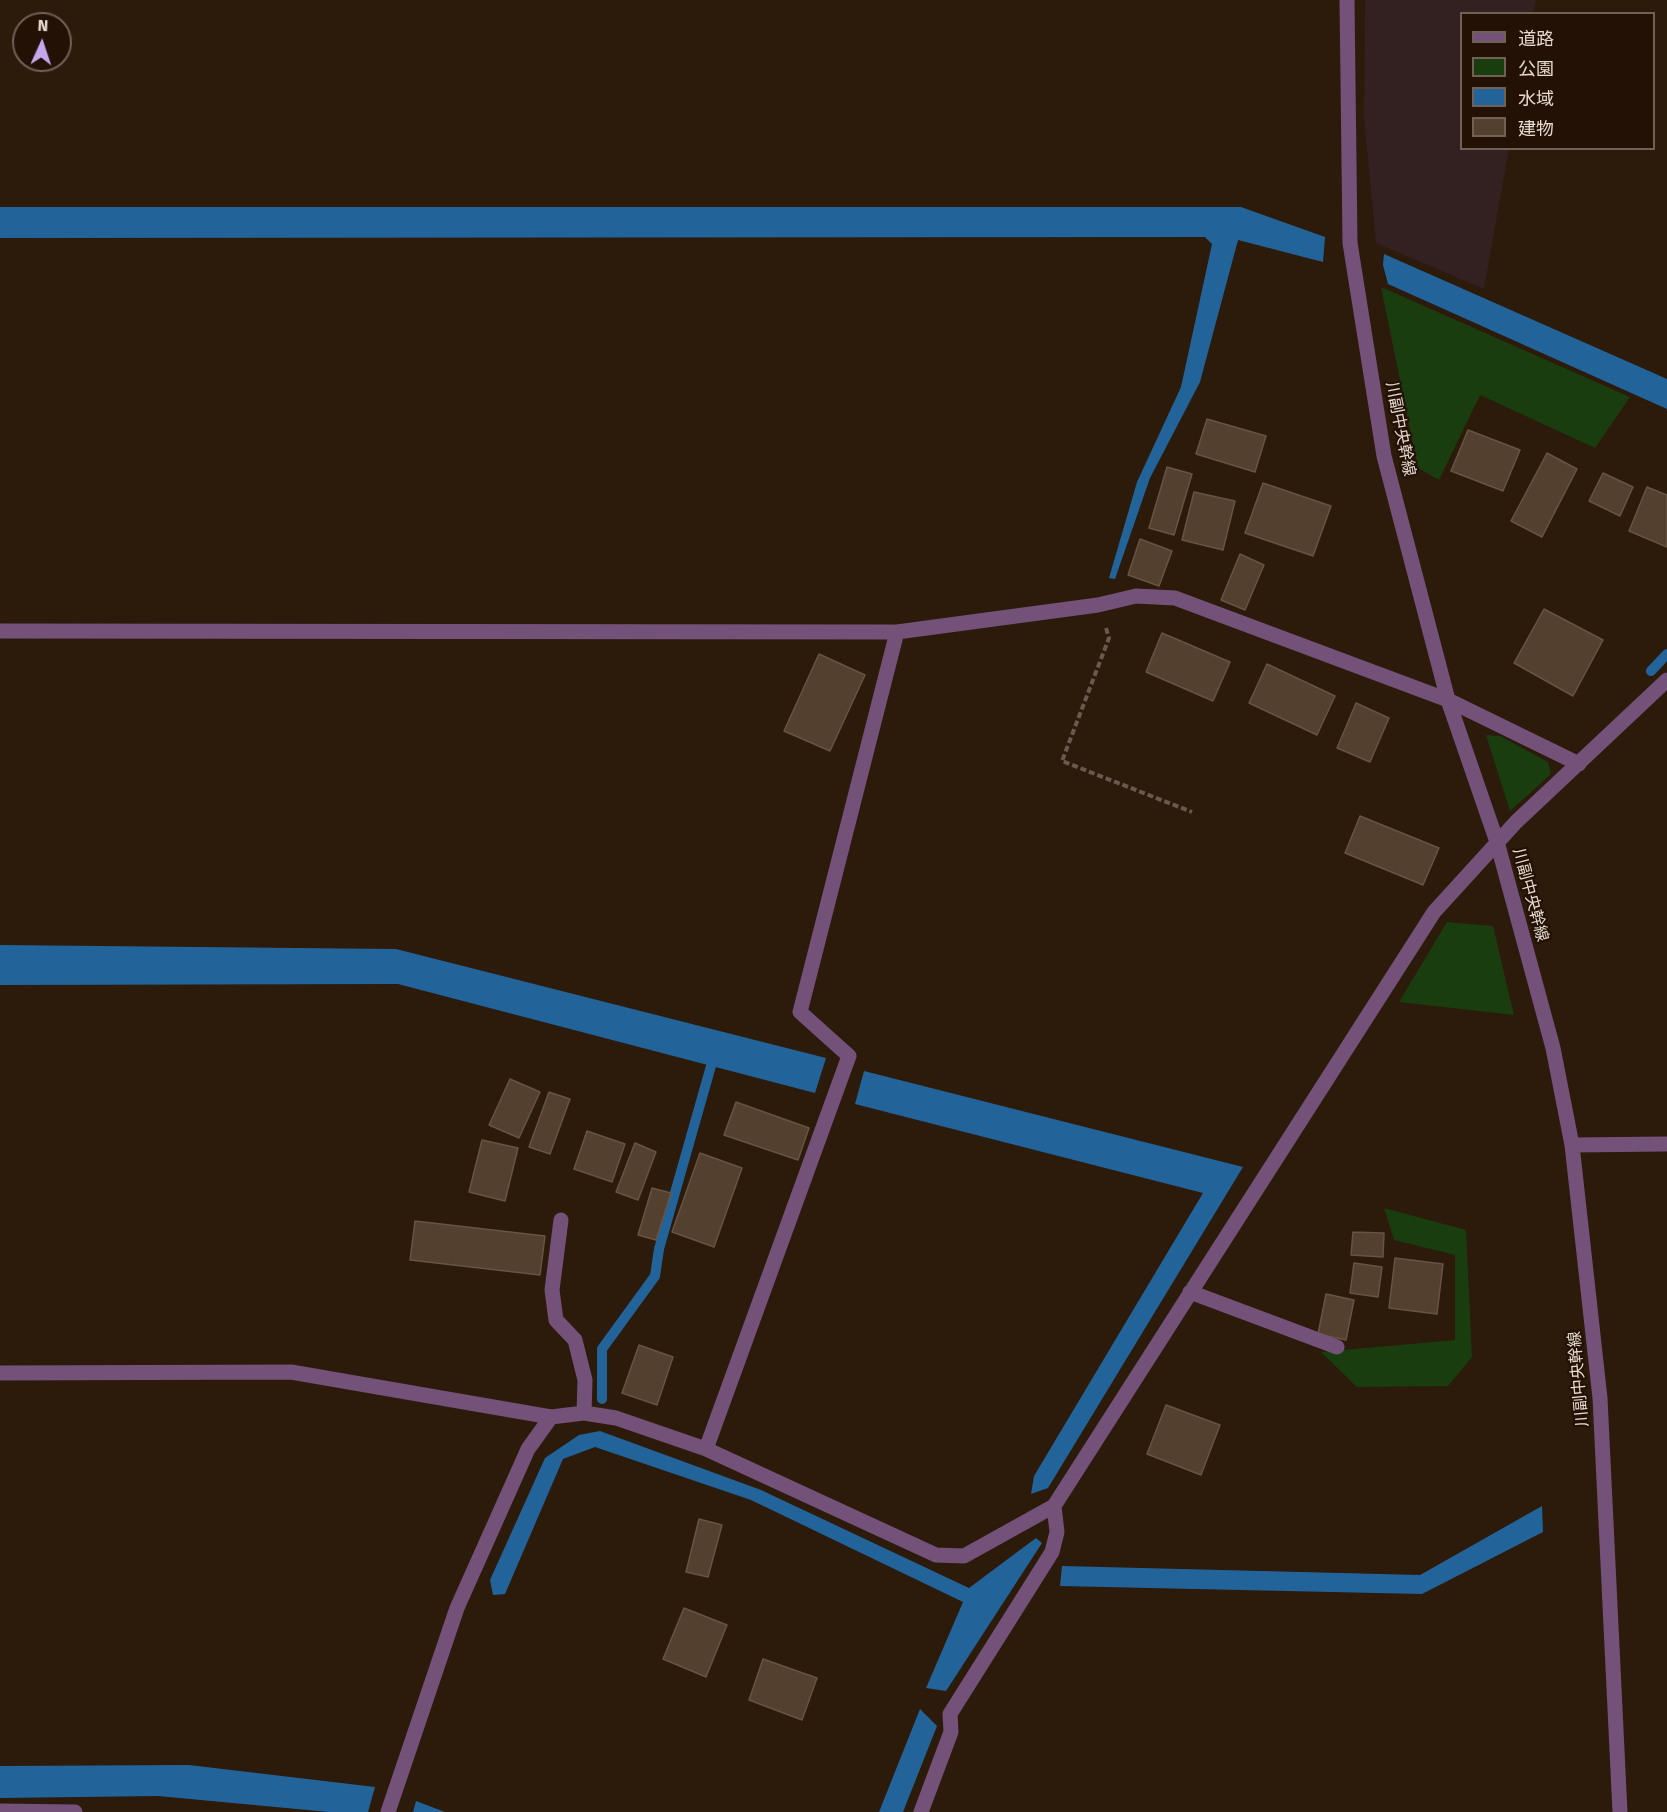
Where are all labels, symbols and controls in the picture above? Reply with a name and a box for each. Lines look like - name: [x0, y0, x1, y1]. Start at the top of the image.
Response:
- north arrow: [12, 12, 72, 72]
- legend: [1460, 12, 1655, 150]
- text: N: [37, 16, 49, 35]
- text: 道路: [1518, 28, 1554, 50]
- text: 公園: [1518, 58, 1554, 80]
- text: 水域: [1518, 88, 1554, 110]
- text: 建物: [1518, 118, 1554, 140]
- street label: 川副中央幹線: [1381, 380, 1419, 478]
- street label: 川副中央幹線: [1508, 846, 1552, 944]
- street label: 川副中央幹線: [1565, 1330, 1593, 1428]

